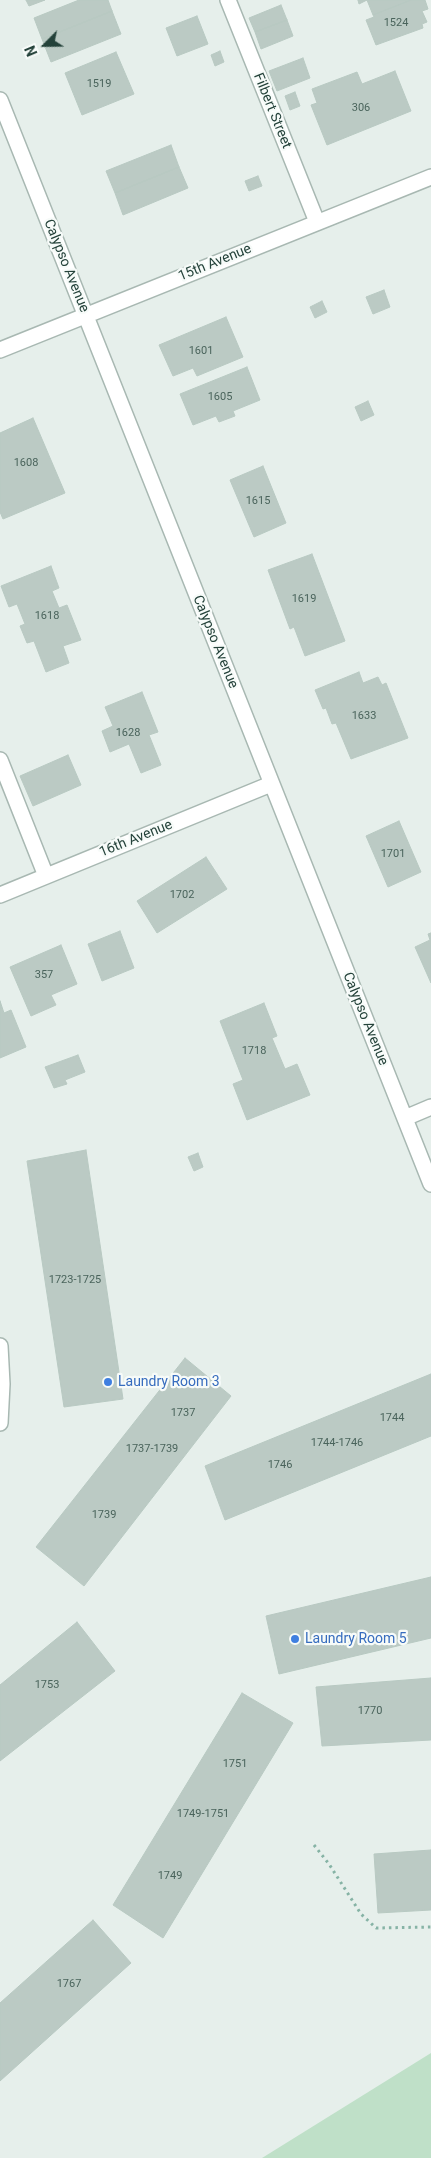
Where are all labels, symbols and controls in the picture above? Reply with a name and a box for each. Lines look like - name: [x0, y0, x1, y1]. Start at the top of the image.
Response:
- house number: 1524: [384, 16, 408, 30]
- north arrow: [20, 20, 70, 70]
- text: N: [22, 43, 40, 59]
- street label: Filbert Street: [249, 71, 295, 151]
- house number: 1519: [87, 77, 111, 91]
- house number: 306: [352, 101, 370, 115]
- street label: Calypso Avenue: [40, 217, 92, 315]
- street label: 15th Avenue: [176, 241, 254, 285]
- house number: 1601: [189, 344, 213, 358]
- house number: 1605: [208, 390, 232, 404]
- house number: 1608: [14, 456, 38, 470]
- house number: 1615: [246, 494, 270, 508]
- house number: 1619: [292, 592, 316, 606]
- street label: Calypso Avenue: [189, 593, 241, 691]
- house number: 1618: [35, 609, 59, 623]
- house number: 1633: [352, 709, 376, 723]
- house number: 1628: [116, 726, 140, 740]
- street label: 16th Avenue: [97, 817, 175, 861]
- house number: 1701: [381, 847, 405, 861]
- house number: 1702: [170, 888, 194, 902]
- house number: 357: [35, 968, 53, 982]
- street label: Calypso Avenue: [339, 970, 391, 1068]
- house number: 1718: [242, 1044, 266, 1058]
- house number: 1723-1725: [49, 1273, 101, 1287]
- place label: Laundry Room 3: [118, 1374, 220, 1390]
- marker: Laundry Room 3: [102, 1376, 114, 1388]
- house number: 1737: [171, 1406, 195, 1420]
- house number: 1744: [380, 1411, 404, 1425]
- house number: 1744-1746: [311, 1436, 363, 1450]
- house number: 1737-1739: [126, 1442, 178, 1456]
- house number: 1746: [268, 1458, 292, 1472]
- house number: 1739: [92, 1508, 116, 1522]
- place label: Laundry Room 5: [305, 1631, 407, 1647]
- marker: Laundry Room 5: [289, 1633, 301, 1645]
- house number: 1753: [35, 1678, 59, 1692]
- house number: 1770: [358, 1704, 382, 1718]
- house number: 1751: [223, 1757, 247, 1771]
- house number: 1749-1751: [177, 1807, 229, 1821]
- house number: 1749: [158, 1869, 182, 1883]
- house number: 1767: [57, 1977, 81, 1991]

